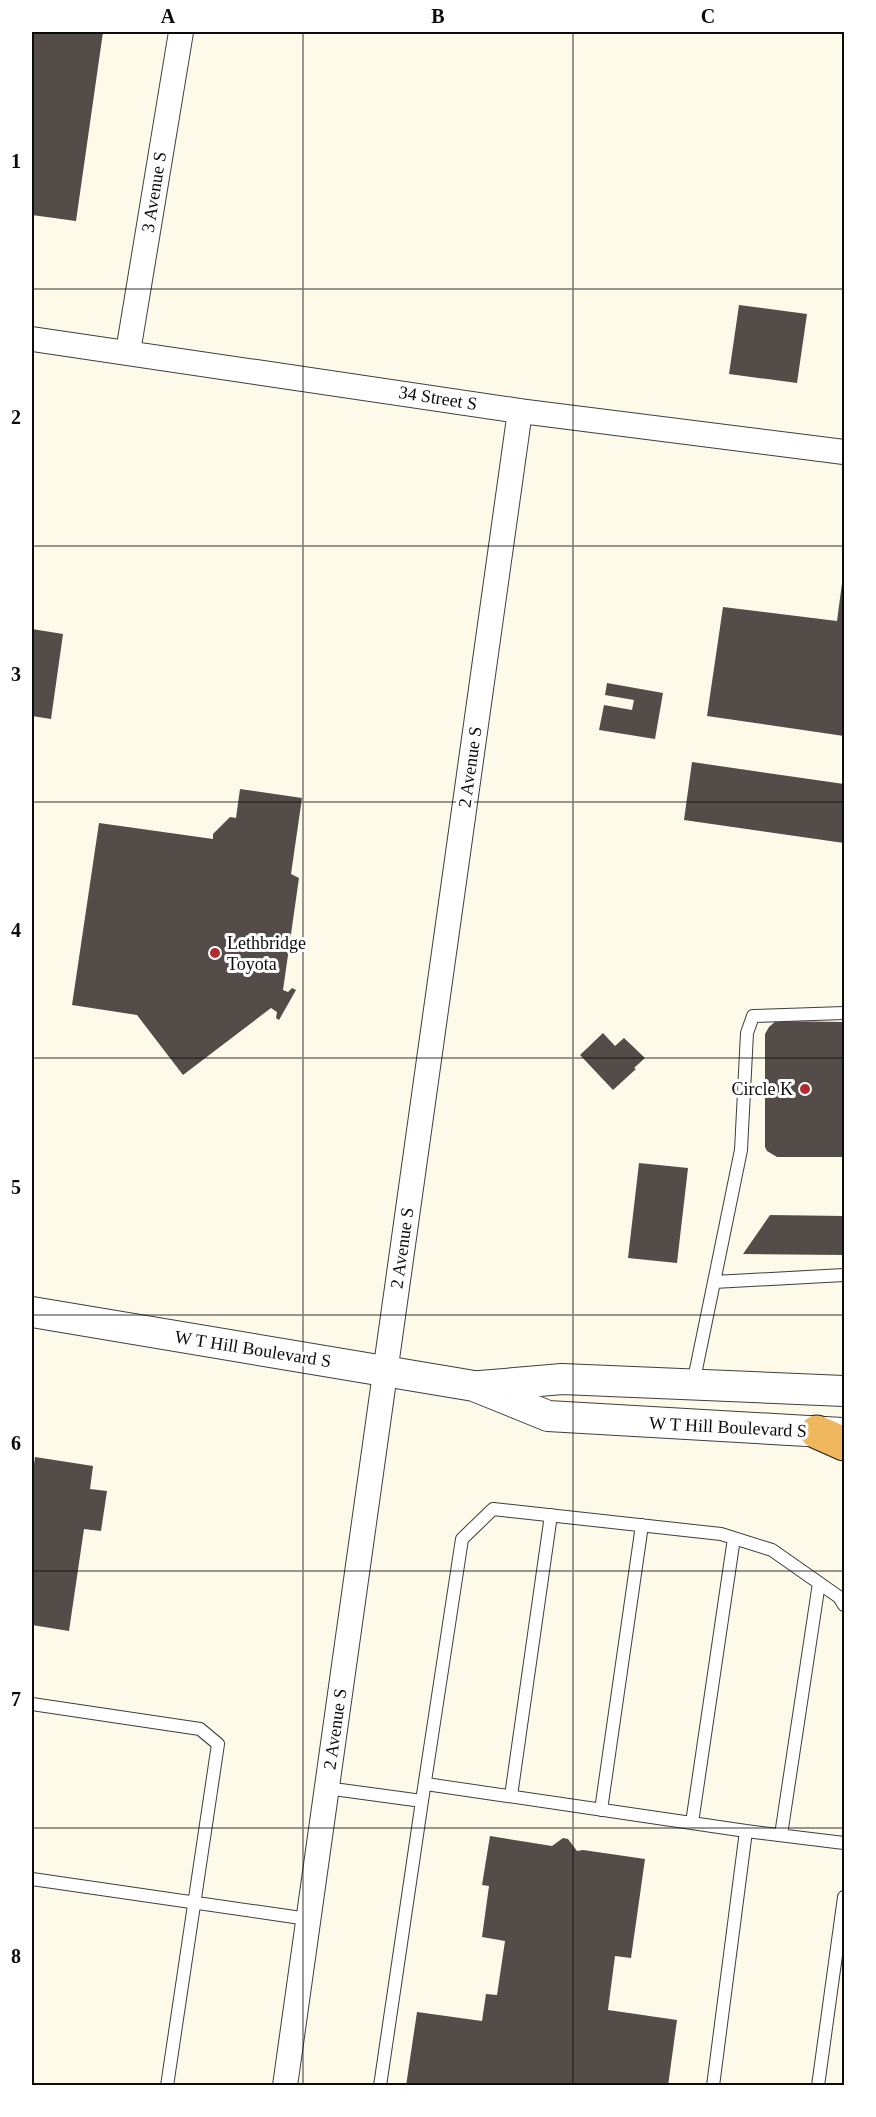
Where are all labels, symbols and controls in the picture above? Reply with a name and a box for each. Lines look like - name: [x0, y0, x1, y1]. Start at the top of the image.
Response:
- text: A: [161, 5, 176, 27]
- text: B: [431, 5, 445, 27]
- text: C: [701, 5, 715, 27]
- text: 1: [11, 150, 21, 172]
- street label: 3 Avenue S: [138, 150, 170, 234]
- street label: 34 Street S: [397, 382, 479, 414]
- text: 2: [11, 406, 21, 428]
- text: 3: [11, 663, 21, 685]
- street label: 2 Avenue S: [454, 725, 486, 809]
- text: 4: [11, 919, 21, 941]
- place label: Lethbridge Toyota: [227, 933, 306, 974]
- marker: Lethbridge Toyota: [208, 946, 222, 960]
- place label: Circle K: [732, 1079, 793, 1099]
- marker: Circle K: [798, 1082, 812, 1096]
- text: 5: [11, 1176, 21, 1198]
- street label: 2 Avenue S: [386, 1206, 418, 1290]
- street label: W T Hill Boulevard S: [173, 1327, 333, 1371]
- street label: W T Hill Boulevard S: [649, 1413, 807, 1441]
- text: 6: [11, 1432, 21, 1454]
- street label: 2 Avenue S: [319, 1687, 351, 1771]
- text: 7: [11, 1688, 21, 1710]
- text: 8: [11, 1945, 21, 1967]

